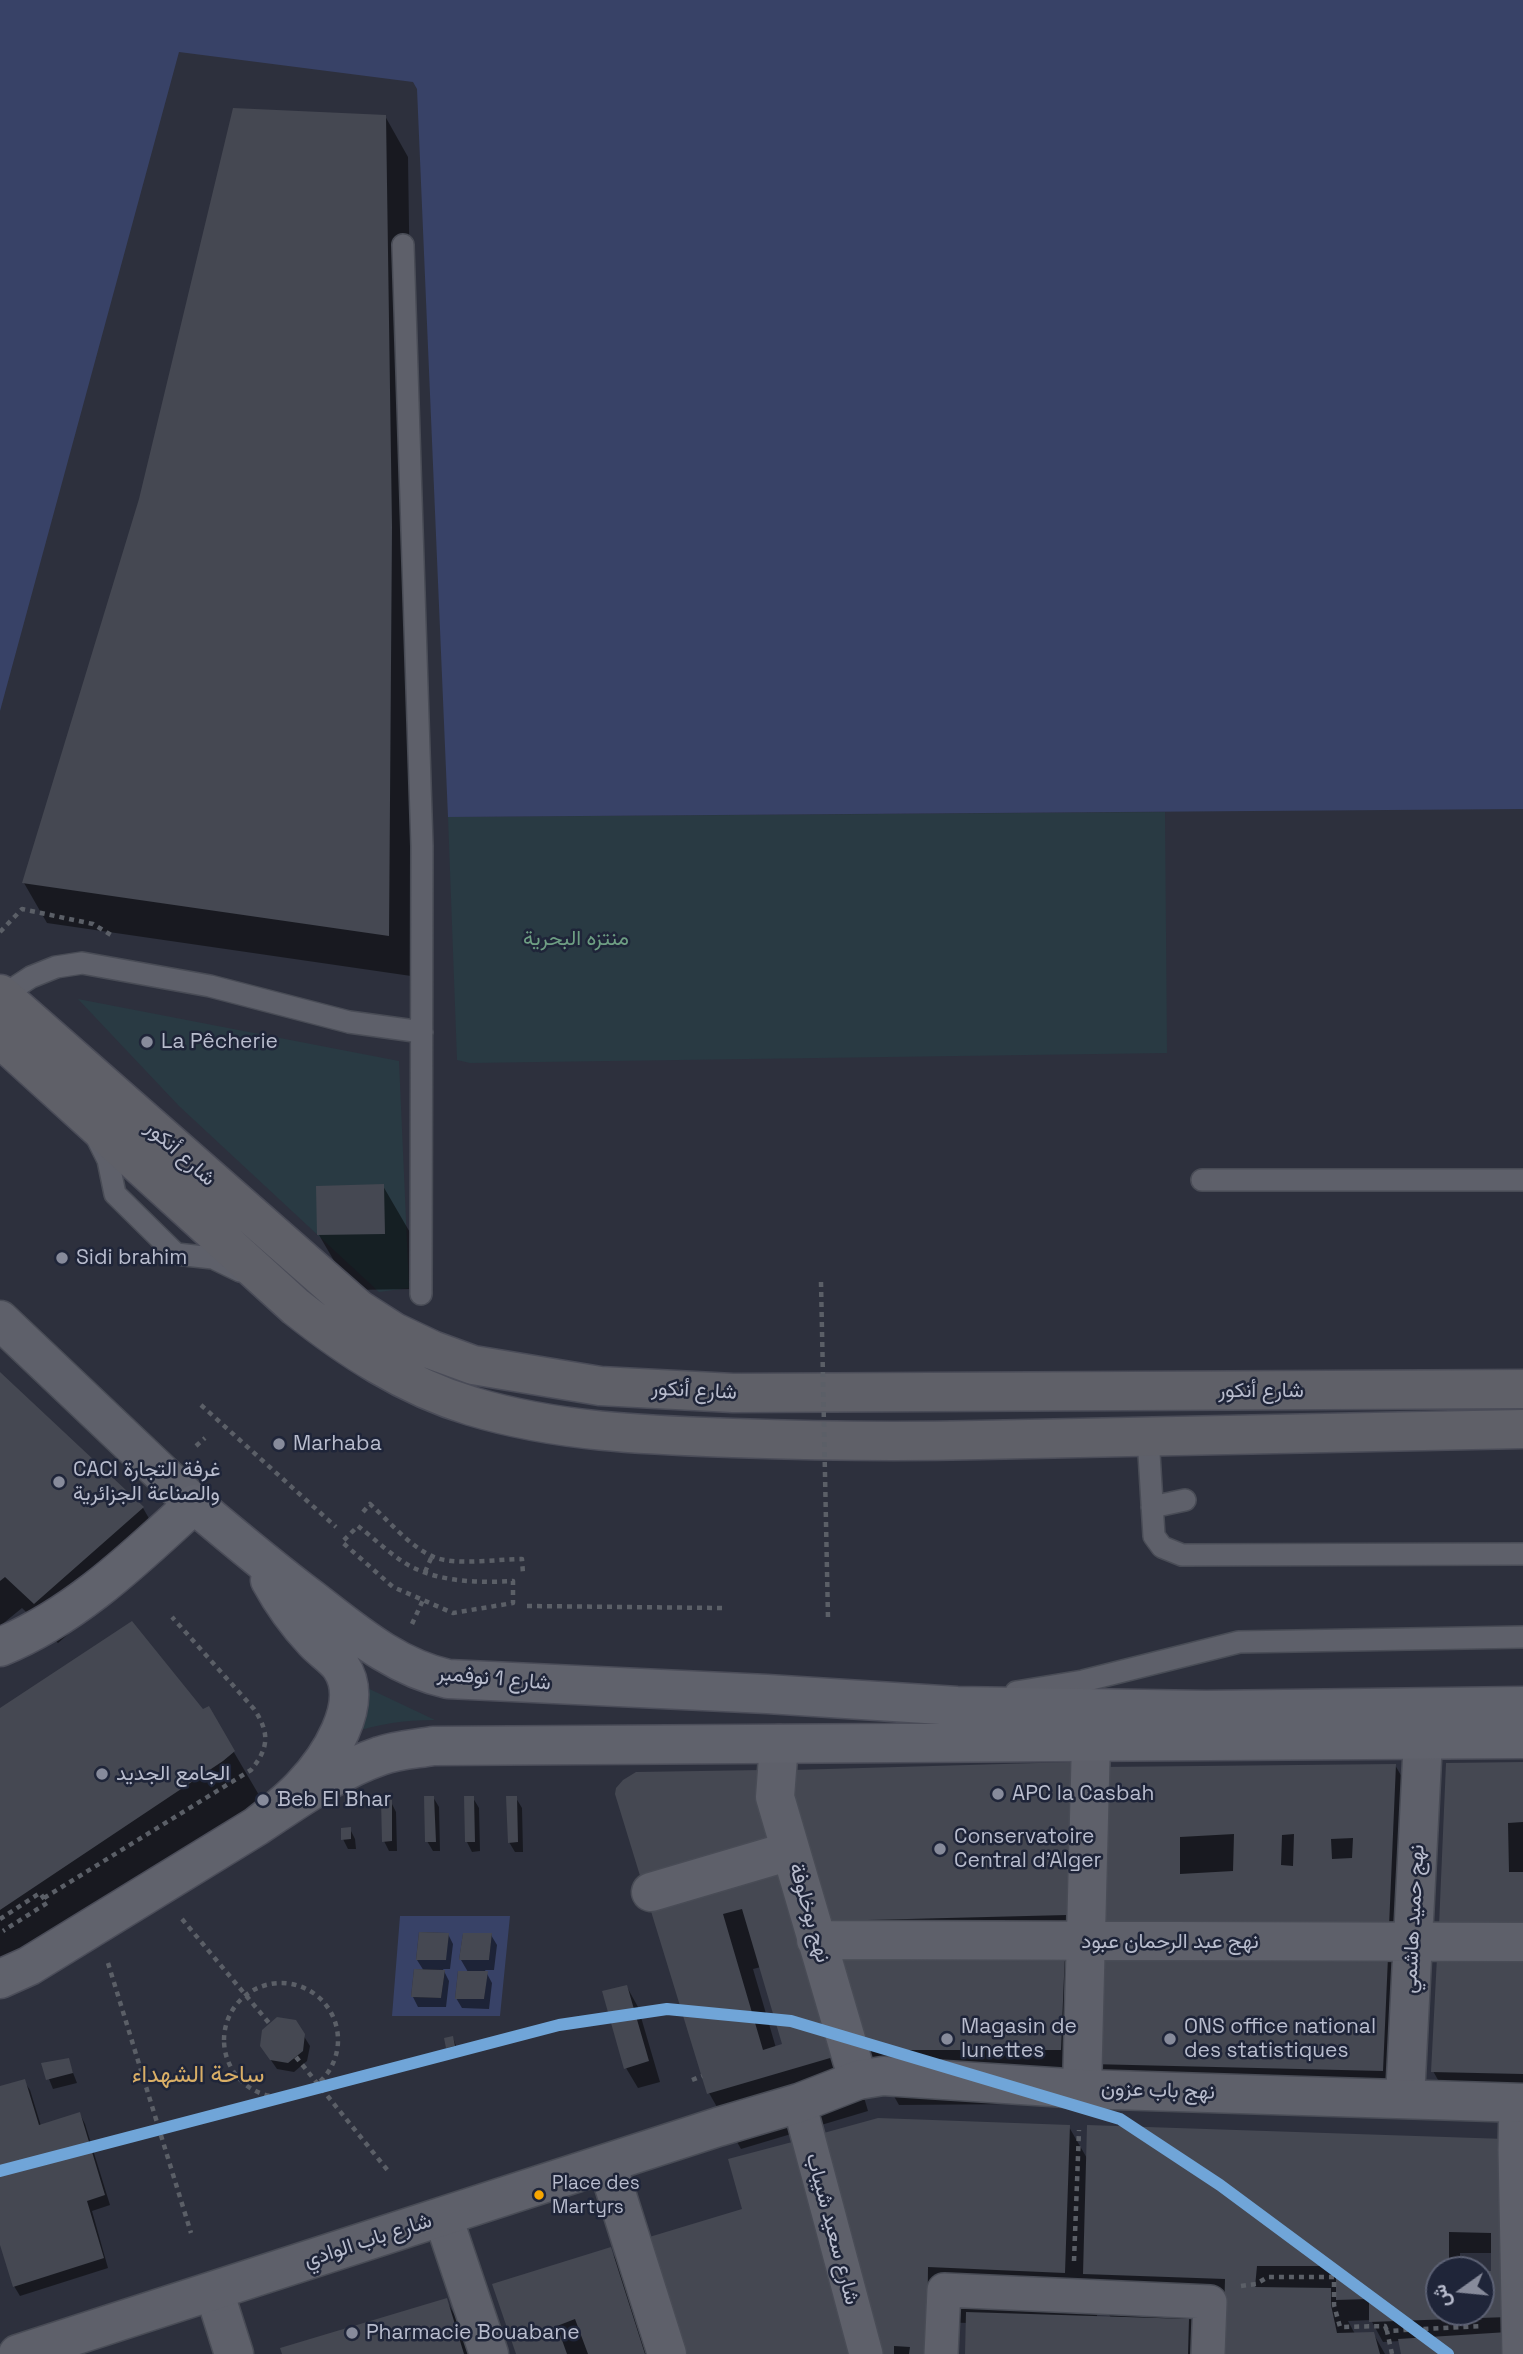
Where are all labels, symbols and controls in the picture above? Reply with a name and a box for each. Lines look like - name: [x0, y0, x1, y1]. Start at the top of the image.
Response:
- park label: منتزه البحرية: [523, 926, 629, 952]
- place label: La Pêcherie: [161, 1029, 278, 1055]
- marker: La Pêcherie: [139, 1034, 155, 1050]
- street label: شارع أنكور: [140, 1116, 220, 1192]
- place label: Sidi brahim: [76, 1245, 187, 1271]
- marker: Sidi brahim: [54, 1250, 70, 1266]
- street label: شارع أنكور: [651, 1376, 737, 1406]
- street label: شارع أنكور: [1218, 1378, 1304, 1404]
- place label: Marhaba: [293, 1431, 382, 1457]
- marker: Marhaba: [271, 1436, 287, 1452]
- place label: CACI غرفة التجارة والصناعة الجزائرية: [73, 1457, 220, 1507]
- marker: CACI غرفة التجارة والصناعة الجزائرية: [51, 1474, 67, 1490]
- street label: شارع 1 نوفمبر: [436, 1661, 552, 1697]
- place label: الجامع الجديد: [116, 1761, 230, 1787]
- marker: الجامع الجديد: [94, 1766, 110, 1782]
- place label: APC la Casbah: [1012, 1781, 1154, 1807]
- marker: APC la Casbah: [990, 1786, 1006, 1802]
- place label: Beb El Bhar: [277, 1787, 391, 1813]
- marker: Beb El Bhar: [255, 1792, 271, 1808]
- place label: Conservatoire Central d'Alger: [954, 1824, 1102, 1874]
- marker: Conservatoire Central d'Alger: [932, 1841, 948, 1857]
- street label: نهج حميد هاشمي: [1398, 1844, 1430, 1994]
- street label: نهج بوخلوفة: [783, 1860, 835, 1966]
- street label: نهج عبد الرحمان عبود: [1081, 1929, 1259, 1955]
- place label: Magasin de lunettes: [961, 2014, 1077, 2064]
- place label: ONS office national des statistiques: [1184, 2014, 1376, 2064]
- marker: Magasin de lunettes: [939, 2031, 955, 2047]
- marker: ONS office national des statistiques: [1162, 2031, 1178, 2047]
- district label: ساحة الشهداء: [132, 2061, 264, 2089]
- street label: نهج باب عزون: [1101, 2076, 1215, 2106]
- street label: شارع سعيد شيباب: [800, 2151, 864, 2307]
- place label: Place des Martyrs: [552, 2173, 640, 2217]
- marker: Place des Martyrs: [532, 2188, 546, 2202]
- street label: شارع باب الوادي: [301, 2208, 435, 2274]
- north arrow: [1425, 2256, 1495, 2326]
- text: ش: [1426, 2282, 1456, 2310]
- place label: Pharmacie Bouabane: [366, 2320, 580, 2346]
- marker: Pharmacie Bouabane: [344, 2325, 360, 2341]

